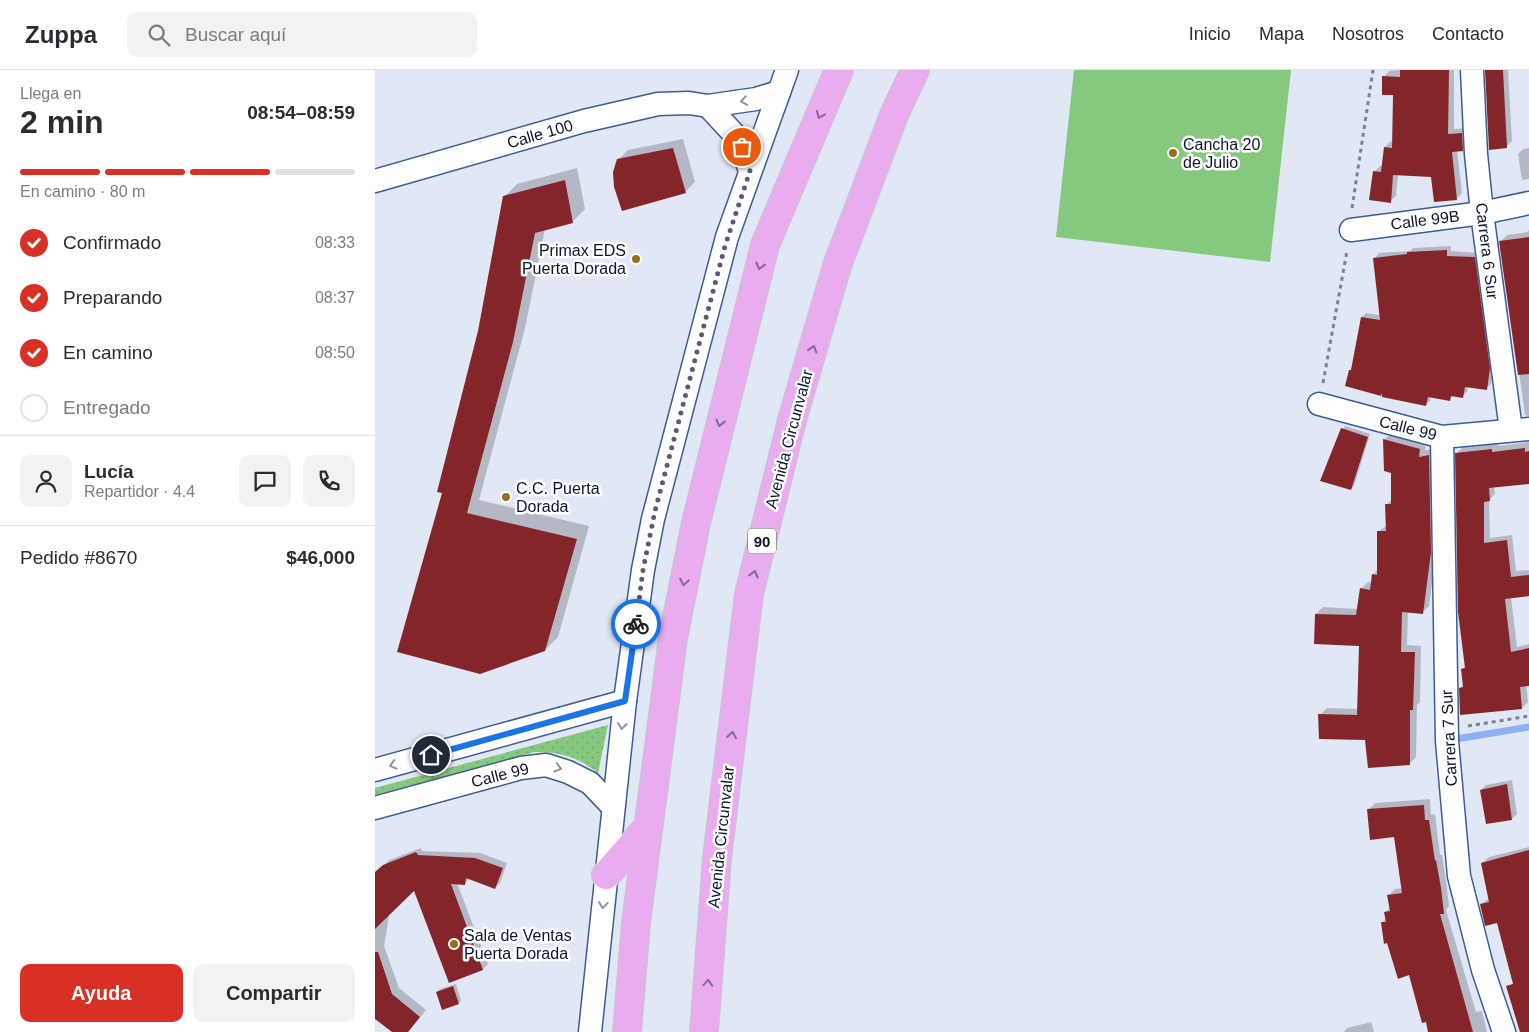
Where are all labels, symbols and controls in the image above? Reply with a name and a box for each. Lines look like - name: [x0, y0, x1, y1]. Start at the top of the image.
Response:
- search box: [127, 12, 477, 57]
- text: Zuppa: [25, 21, 97, 48]
- icon: search: [145, 21, 173, 49]
- text: Buscar aquí: [185, 24, 286, 45]
- text: Inicio: [1189, 24, 1231, 44]
- text: Mapa: [1259, 24, 1304, 44]
- text: Nosotros: [1332, 24, 1404, 44]
- text: Contacto: [1432, 24, 1504, 44]
- text: Llega en: [20, 85, 81, 102]
- one-way arrow: [739, 95, 747, 106]
- text: 08:54–08:59: [247, 102, 355, 123]
- text: 2 min: [20, 104, 104, 140]
- one-way arrow: [816, 110, 827, 119]
- street label: Calle 100: [505, 116, 575, 151]
- pin: [721, 126, 763, 168]
- icon: bag: [728, 133, 756, 161]
- place label: Cancha 20 de Julio: [1183, 136, 1260, 171]
- marker: Cancha 20 de Julio: [1167, 147, 1179, 159]
- text: En camino · 80 m: [20, 183, 145, 200]
- street label: Carrera 6 Sur: [1473, 202, 1501, 301]
- street label: Calle 99B: [1390, 207, 1460, 233]
- icon: check: [20, 229, 48, 257]
- text: Confirmado: [63, 232, 161, 253]
- text: 08:33: [315, 234, 355, 251]
- place label: Primax EDS Puerta Dorada: [522, 242, 626, 277]
- marker: Primax EDS Puerta Dorada: [630, 253, 642, 265]
- one-way arrow: [755, 261, 766, 270]
- icon: check: [20, 284, 48, 312]
- text: Preparando: [63, 287, 162, 308]
- text: 08:37: [315, 289, 355, 306]
- icon: check: [20, 339, 48, 367]
- text: En camino: [63, 342, 153, 363]
- text: 08:50: [315, 344, 355, 361]
- one-way arrow: [807, 345, 817, 353]
- street label: Avenida Circunvalar: [762, 367, 816, 510]
- text: Entregado: [63, 397, 151, 418]
- street label: Calle 99: [1377, 413, 1439, 443]
- one-way arrow: [715, 419, 726, 428]
- button: person: [20, 455, 72, 507]
- button: chat: [239, 455, 291, 507]
- button: phone: [303, 455, 355, 507]
- text: Lucía: [84, 461, 134, 482]
- place label: C.C. Puerta Dorada: [516, 480, 600, 515]
- text: Repartidor · 4.4: [84, 483, 195, 500]
- marker: C.C. Puerta Dorada: [500, 491, 512, 503]
- road number: 90: [748, 528, 776, 554]
- text: Pedido #8670: [20, 547, 137, 568]
- text: $46,000: [286, 547, 355, 568]
- one-way arrow: [748, 569, 759, 578]
- one-way arrow: [679, 577, 690, 586]
- courier: [611, 599, 661, 649]
- icon: bike: [622, 610, 650, 638]
- street label: Carrera 7 Sur: [1438, 688, 1460, 787]
- one-way arrow: [617, 723, 628, 731]
- one-way arrow: [726, 730, 737, 738]
- pin: [410, 734, 452, 776]
- icon: home: [417, 741, 445, 769]
- one-way arrow: [388, 759, 397, 770]
- street label: Calle 99: [469, 760, 531, 790]
- one-way arrow: [553, 763, 561, 773]
- street label: Avenida Circunvalar: [705, 764, 737, 909]
- one-way arrow: [598, 902, 609, 910]
- place label: Sala de Ventas Puerta Dorada: [464, 927, 572, 962]
- marker: Sala de Ventas Puerta Dorada: [448, 938, 460, 950]
- button: Ayuda: [20, 964, 183, 1022]
- button: Compartir: [193, 964, 355, 1022]
- one-way arrow: [702, 979, 713, 987]

